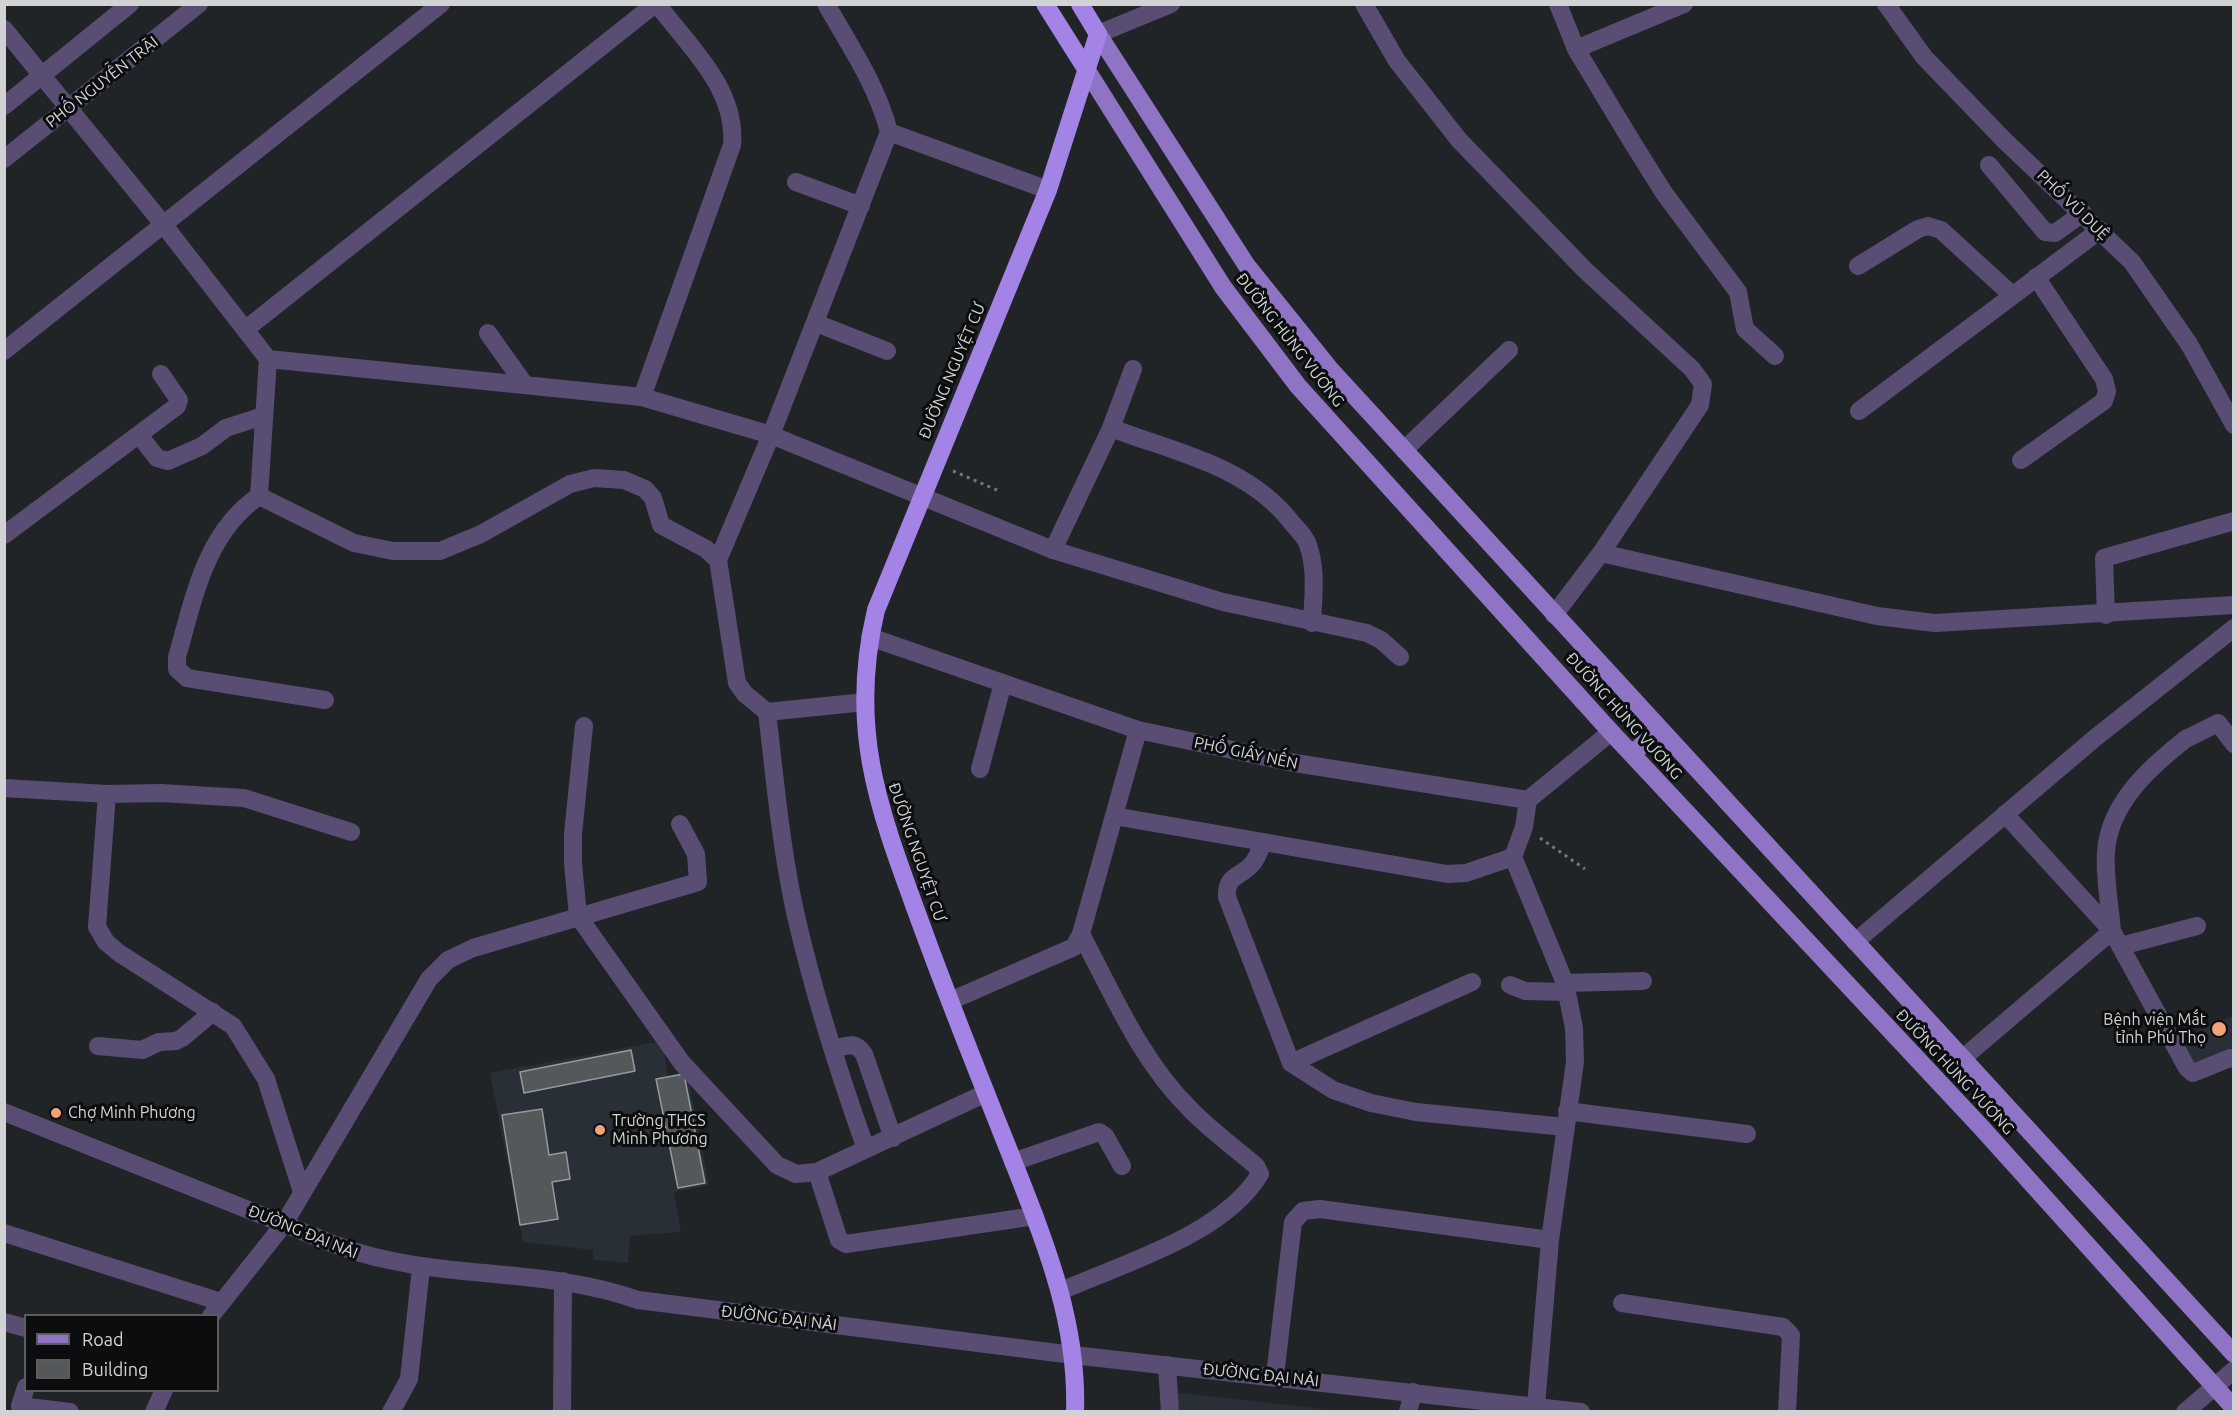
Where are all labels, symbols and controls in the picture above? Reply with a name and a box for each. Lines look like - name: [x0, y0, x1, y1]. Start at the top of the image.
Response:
- street label: PHỐ NGUYỄN TRÃI: [42, 32, 162, 132]
- street label: PHỐ VŨ DUỆ: [2033, 166, 2113, 244]
- street label: ĐƯỜNG HÙNG VƯƠNG: [1232, 269, 1348, 411]
- street label: ĐƯỜNG NGUYỆT CƯ: [915, 300, 989, 442]
- street label: ĐƯỜNG HÙNG VƯƠNG: [1562, 648, 1686, 784]
- street label: PHỐ GIẤY NẾN: [1192, 733, 1300, 773]
- street label: ĐƯỜNG NGUYỆT CƯ: [884, 780, 950, 924]
- street label: ĐƯỜNG HÙNG VƯƠNG: [1892, 1005, 2018, 1139]
- place label: Bệnh viện Mắt tỉnh Phú Thọ: [2103, 1010, 2206, 1048]
- marker: Bệnh viện Mắt tỉnh Phú Thọ: [2210, 1020, 2228, 1038]
- place label: Chợ Minh Phương: [68, 1103, 196, 1123]
- marker: Chợ Minh Phương: [49, 1106, 63, 1120]
- place label: Trường THCS Minh Phương: [612, 1111, 708, 1149]
- marker: Trường THCS Minh Phương: [593, 1123, 607, 1137]
- street label: ĐƯỜNG ĐẠI NẢI: [245, 1201, 361, 1263]
- street label: ĐƯỜNG ĐẠI NẢI: [720, 1301, 838, 1335]
- legend: [24, 1314, 219, 1392]
- text: Road: [82, 1329, 124, 1349]
- text: Building: [82, 1359, 148, 1379]
- street label: ĐƯỜNG ĐẠI NẢI: [1202, 1359, 1320, 1391]

